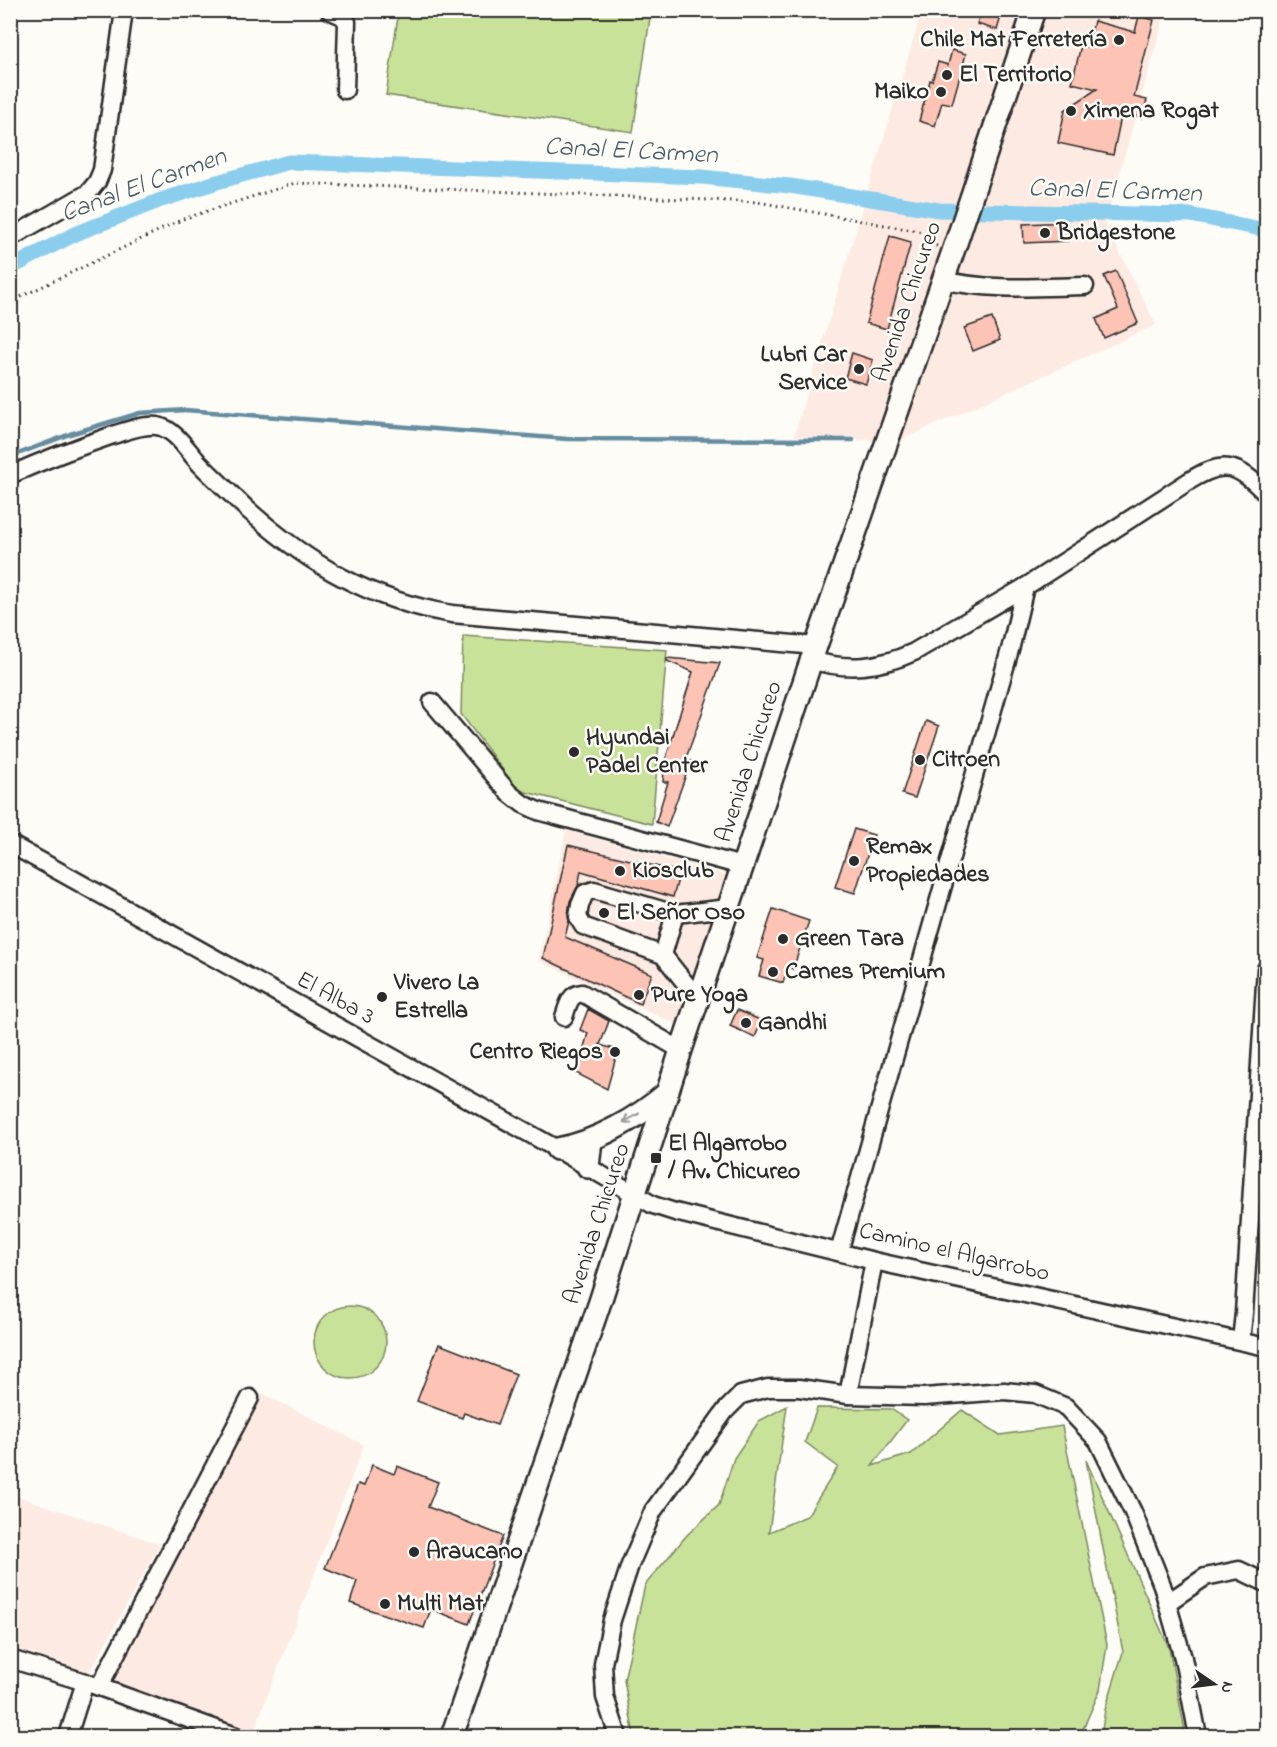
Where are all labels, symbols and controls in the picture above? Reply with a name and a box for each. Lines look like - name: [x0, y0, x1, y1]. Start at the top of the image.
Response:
- place label: Chile Mat Ferretería: [920, 23, 1107, 58]
- marker: Chile Mat Ferretería: [1112, 33, 1126, 47]
- place label: El Territorio: [959, 58, 1072, 93]
- marker: El Territorio: [940, 68, 954, 82]
- place label: Maiko: [874, 75, 929, 110]
- marker: Maiko: [934, 85, 948, 99]
- place label: Ximena Rogat: [1083, 94, 1220, 130]
- marker: Ximena Rogat: [1064, 104, 1078, 118]
- water label: Canal El Carmen: [543, 128, 720, 176]
- water label: Canal El Carmen: [56, 138, 233, 234]
- water label: Canal El Carmen: [1028, 170, 1204, 214]
- place label: Bridgestone: [1056, 216, 1177, 252]
- street label: Avenida Chicureo: [864, 217, 952, 387]
- marker: Bridgestone: [1038, 226, 1052, 240]
- place label: Lubri Car Service: [760, 338, 848, 401]
- marker: Lubri Car Service: [852, 362, 866, 376]
- street label: Avenida Chicureo: [707, 677, 793, 847]
- place label: Hyundai Padel Center: [586, 721, 708, 784]
- place label: Citroen: [932, 743, 1000, 778]
- marker: Hyundai Padel Center: [567, 745, 581, 759]
- marker: Citroen: [913, 753, 927, 767]
- place label: Remax Propiedades: [866, 830, 989, 893]
- place label: Kiosclub: [632, 854, 714, 889]
- marker: Remax Propiedades: [847, 854, 861, 868]
- marker: Kiosclub: [613, 864, 627, 878]
- place label: El Señor Oso: [616, 896, 745, 931]
- marker: El Señor Oso: [597, 906, 611, 920]
- place label: Green Tara: [795, 922, 904, 957]
- marker: Green Tara: [776, 932, 790, 946]
- place label: Carnes Premium: [785, 955, 946, 990]
- street label: El Alba 3: [289, 963, 381, 1035]
- marker: Carnes Premium: [766, 965, 780, 979]
- place label: Vivero La Estrella: [393, 966, 479, 1029]
- place label: Pure Yoga: [651, 978, 748, 1014]
- marker: Pure Yoga: [632, 988, 646, 1002]
- marker: Vivero La Estrella: [375, 990, 389, 1004]
- place label: Gandhi: [758, 1006, 827, 1041]
- marker: Gandhi: [739, 1016, 753, 1030]
- place label: Centro Riegos: [469, 1035, 603, 1071]
- marker: Centro Riegos: [608, 1045, 622, 1059]
- one-way arrow: [622, 1113, 640, 1124]
- place label: El Algarrobo / Av. Chicureo: [667, 1127, 800, 1190]
- street label: Avenida Chicureo: [555, 1139, 641, 1309]
- marker: El Algarrobo / Av. Chicureo: [649, 1151, 663, 1165]
- street label: Camino el Algarrobo: [855, 1214, 1053, 1292]
- place label: Araucano: [426, 1535, 523, 1570]
- marker: Araucano: [407, 1545, 421, 1559]
- place label: Multi Mat: [397, 1587, 484, 1622]
- marker: Multi Mat: [378, 1597, 392, 1611]
- north arrow: [1184, 1654, 1244, 1714]
- text: N: [1214, 1679, 1240, 1695]

